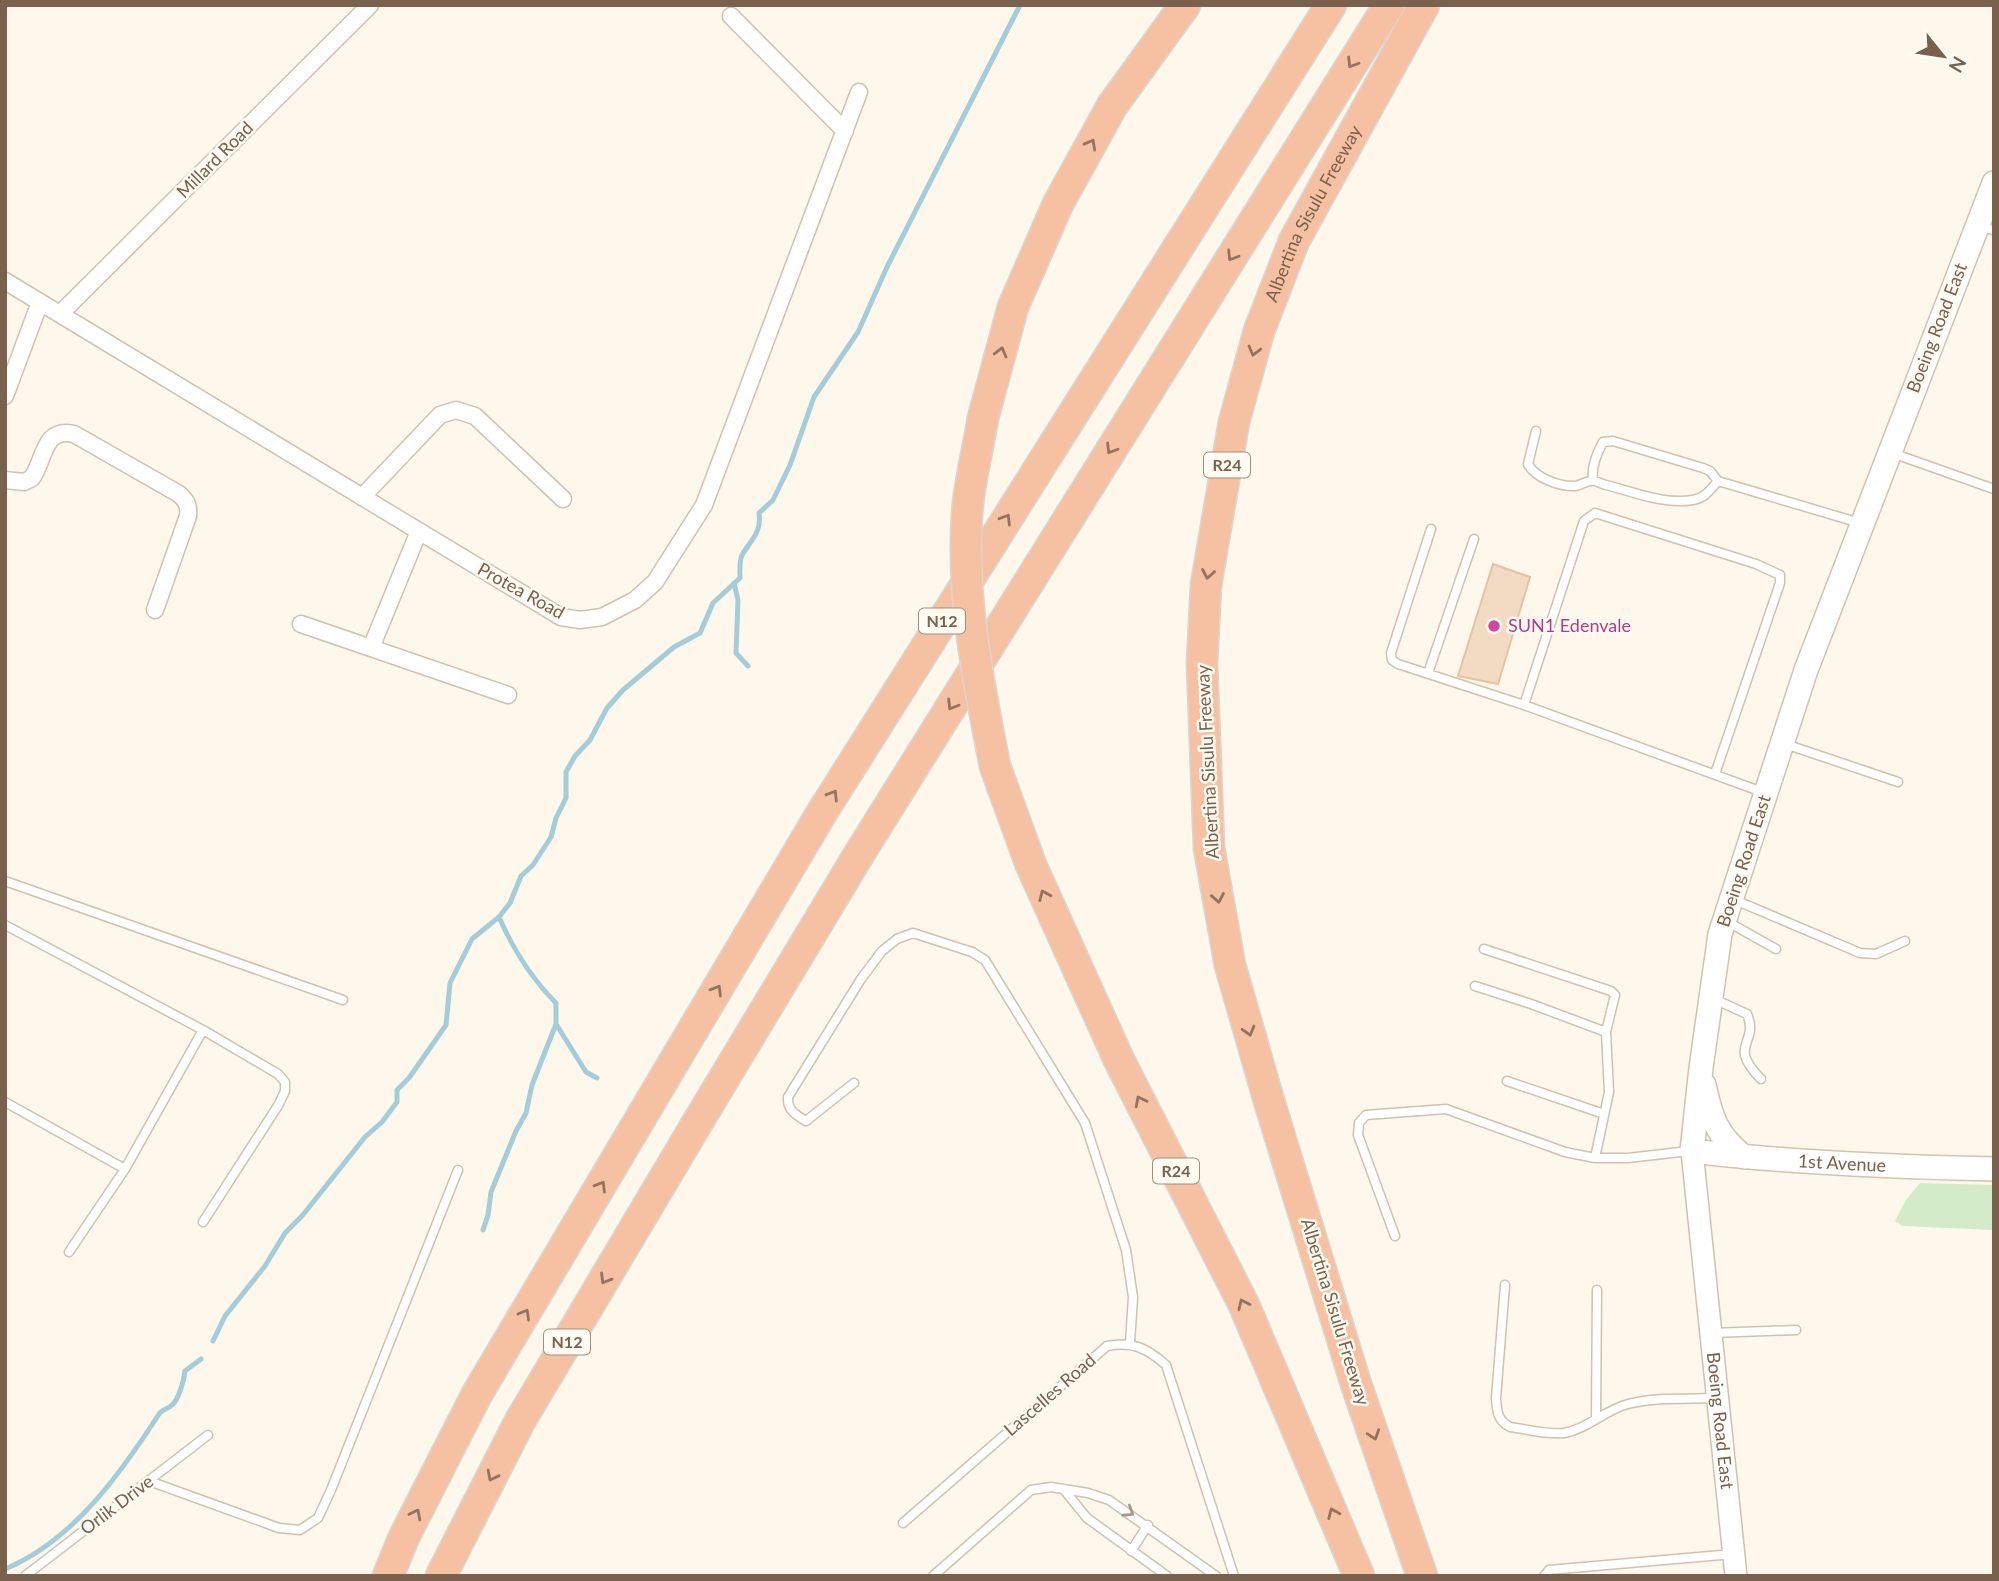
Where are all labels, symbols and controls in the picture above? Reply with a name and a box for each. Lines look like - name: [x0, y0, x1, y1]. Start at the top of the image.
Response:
- north arrow: [1908, 21, 1978, 91]
- text: N: [1945, 53, 1972, 77]
- one-way arrow: [1348, 55, 1361, 68]
- street label: Millard Road: [171, 116, 257, 202]
- street label: Albertina Sisulu Freeway: [1260, 120, 1366, 305]
- one-way arrow: [1083, 139, 1096, 152]
- one-way arrow: [1227, 248, 1240, 261]
- street label: Boeing Road East: [1901, 259, 1971, 396]
- one-way arrow: [1248, 345, 1262, 357]
- one-way arrow: [993, 347, 1007, 359]
- one-way arrow: [1106, 441, 1119, 454]
- road number: R24: [1204, 452, 1250, 478]
- one-way arrow: [997, 513, 1010, 526]
- street label: Protea Road: [474, 557, 569, 623]
- one-way arrow: [1201, 568, 1216, 580]
- road number: N12: [919, 608, 965, 634]
- place label: SUN1 Edenvale: [1508, 614, 1631, 636]
- marker: SUN1 Edenvale: [1486, 618, 1502, 634]
- street label: Albertina Sisulu Freeway: [1191, 664, 1223, 860]
- one-way arrow: [948, 697, 961, 710]
- one-way arrow: [825, 789, 838, 802]
- street label: Boeing Road East: [1711, 791, 1775, 930]
- one-way arrow: [1038, 889, 1052, 902]
- one-way arrow: [1210, 892, 1225, 904]
- one-way arrow: [708, 985, 721, 998]
- one-way arrow: [1240, 1025, 1255, 1037]
- one-way arrow: [1135, 1096, 1148, 1108]
- street label: 1st Avenue: [1797, 1149, 1887, 1176]
- road number: R24: [1153, 1158, 1199, 1184]
- one-way arrow: [592, 1180, 605, 1193]
- street label: Albertina Sisulu Freeway: [1297, 1215, 1375, 1409]
- one-way arrow: [600, 1271, 613, 1284]
- one-way arrow: [1237, 1299, 1251, 1311]
- one-way arrow: [517, 1309, 530, 1321]
- road number: N12: [544, 1330, 590, 1354]
- street label: Lascelles Road: [999, 1348, 1100, 1440]
- street label: Boeing Road East: [1703, 1351, 1739, 1491]
- one-way arrow: [1366, 1429, 1380, 1441]
- one-way arrow: [486, 1469, 500, 1481]
- street label: Orlik Drive: [75, 1470, 157, 1539]
- one-way arrow: [1121, 1504, 1134, 1517]
- one-way arrow: [1327, 1508, 1341, 1520]
- one-way arrow: [408, 1509, 422, 1521]

